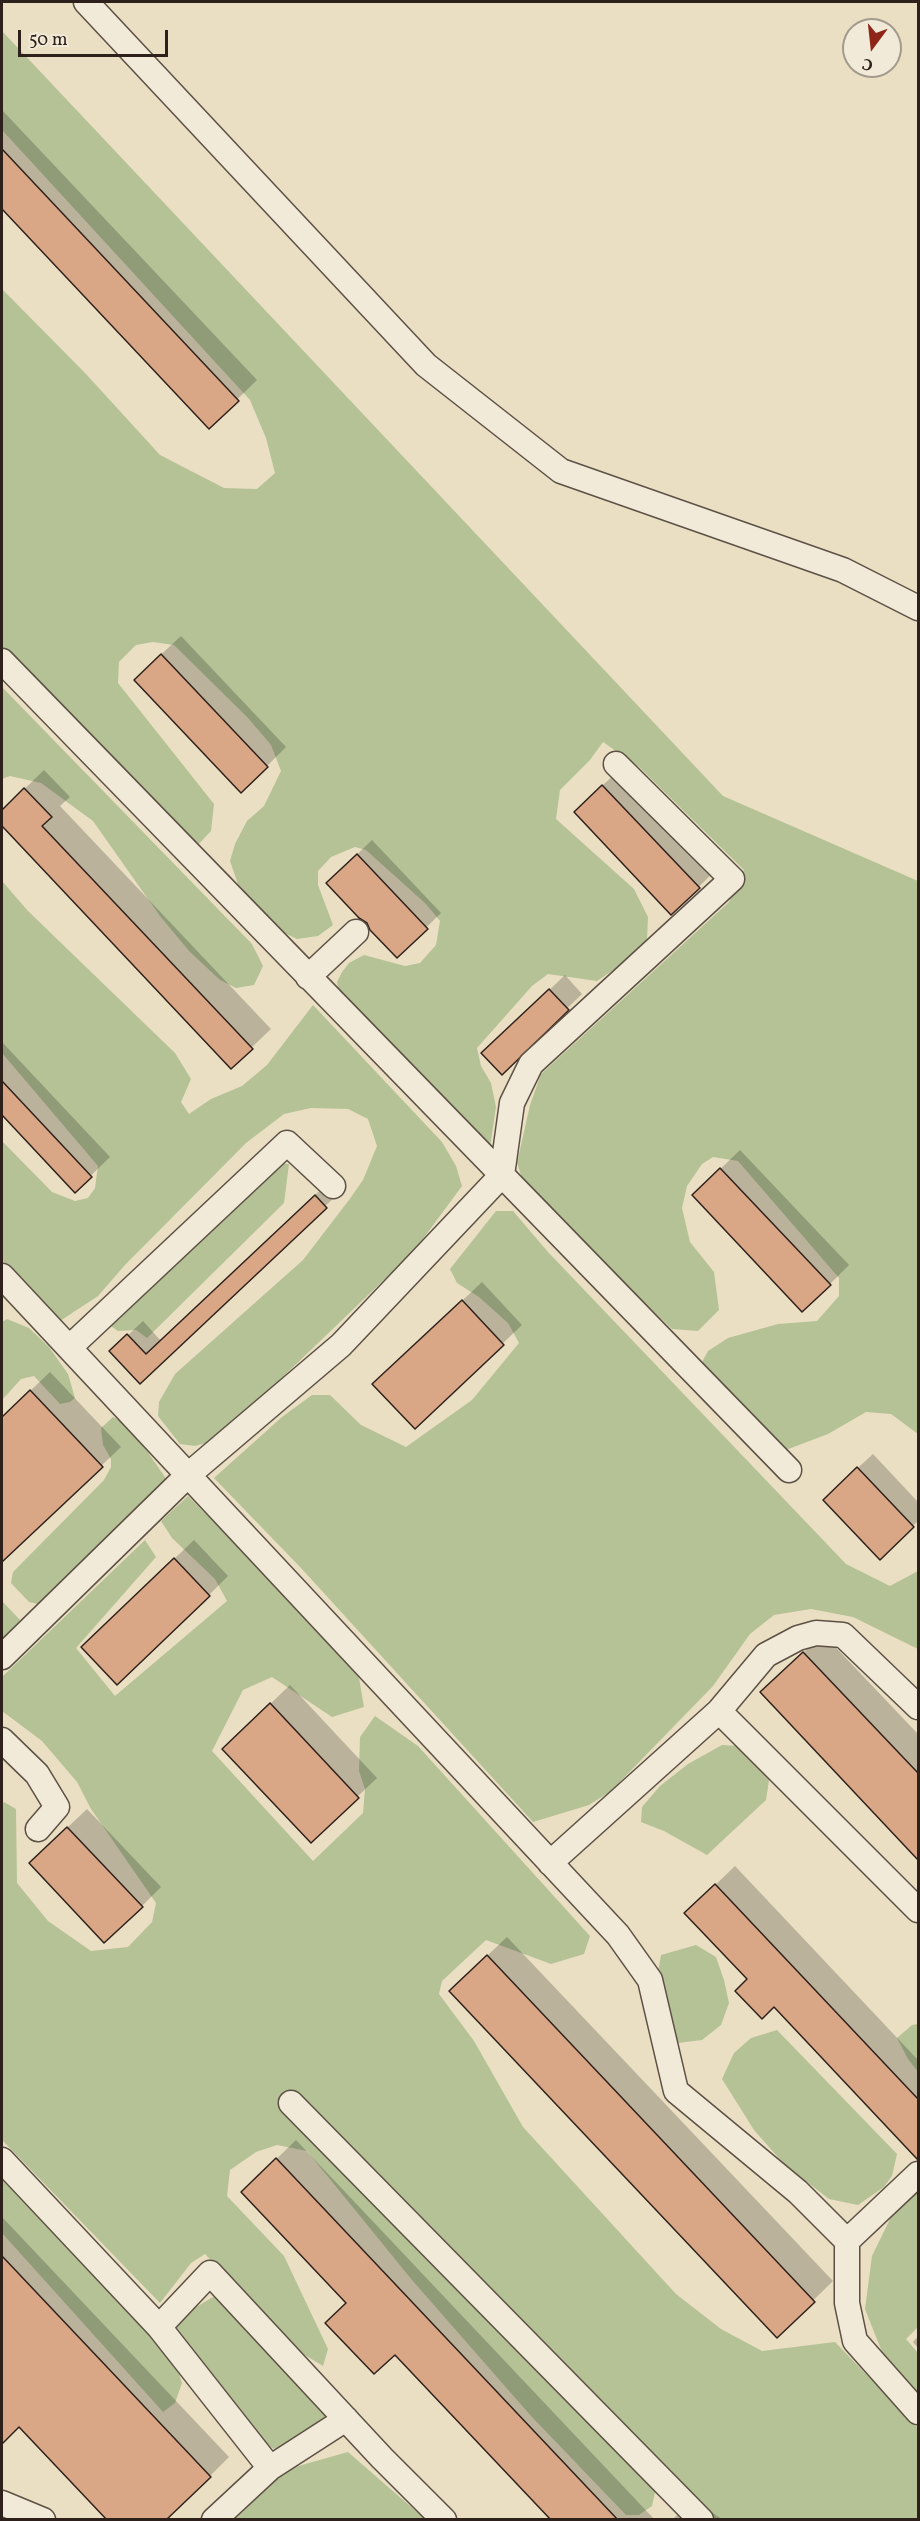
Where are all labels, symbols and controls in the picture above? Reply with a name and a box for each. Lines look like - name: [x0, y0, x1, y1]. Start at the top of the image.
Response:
- scale bar: [21, 18, 171, 56]
- north arrow: [842, 18, 902, 78]
- text: 50 m: [29, 28, 68, 53]
- text: С: [860, 51, 876, 75]

